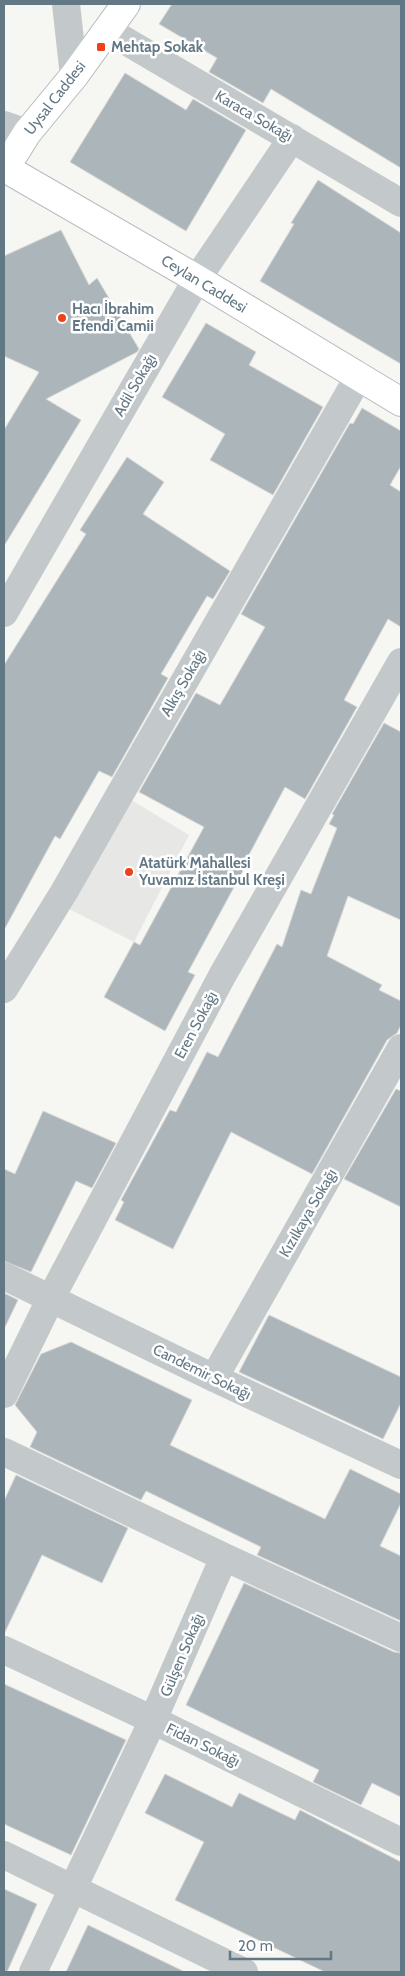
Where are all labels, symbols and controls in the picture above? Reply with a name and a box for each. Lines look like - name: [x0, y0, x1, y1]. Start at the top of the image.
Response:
- place label: Mehtap Sokak: [111, 38, 204, 56]
- marker: Mehtap Sokak: [95, 41, 107, 53]
- street label: Uysal Caddesi: [21, 57, 89, 139]
- street label: Karaca Sokağı: [212, 87, 296, 145]
- street label: Ceylan Caddesi: [158, 251, 250, 317]
- place label: Hacı İbrahim Efendi Camii: [72, 300, 154, 335]
- marker: Hacı İbrahim Efendi Camii: [56, 312, 68, 324]
- street label: Adil Sokağı: [110, 351, 160, 419]
- street label: Alkış Sokağı: [157, 647, 209, 719]
- place label: Atatürk Mahallesi Yuvamız İstanbul Kreşi: [138, 854, 285, 889]
- marker: Atatürk Mahallesi Yuvamız İstanbul Kreşi: [123, 866, 135, 878]
- street label: Eren Sokağı: [171, 988, 221, 1062]
- street label: Kızılkaya Sokağı: [275, 1166, 341, 1260]
- street label: Candemir Sokağı: [150, 1341, 254, 1403]
- street label: Gülşen Sokağı: [156, 1611, 208, 1699]
- street label: Fidan Sokağı: [163, 1719, 243, 1771]
- scale bar: [230, 1928, 331, 1960]
- text: 20 m: [238, 1937, 273, 1955]

